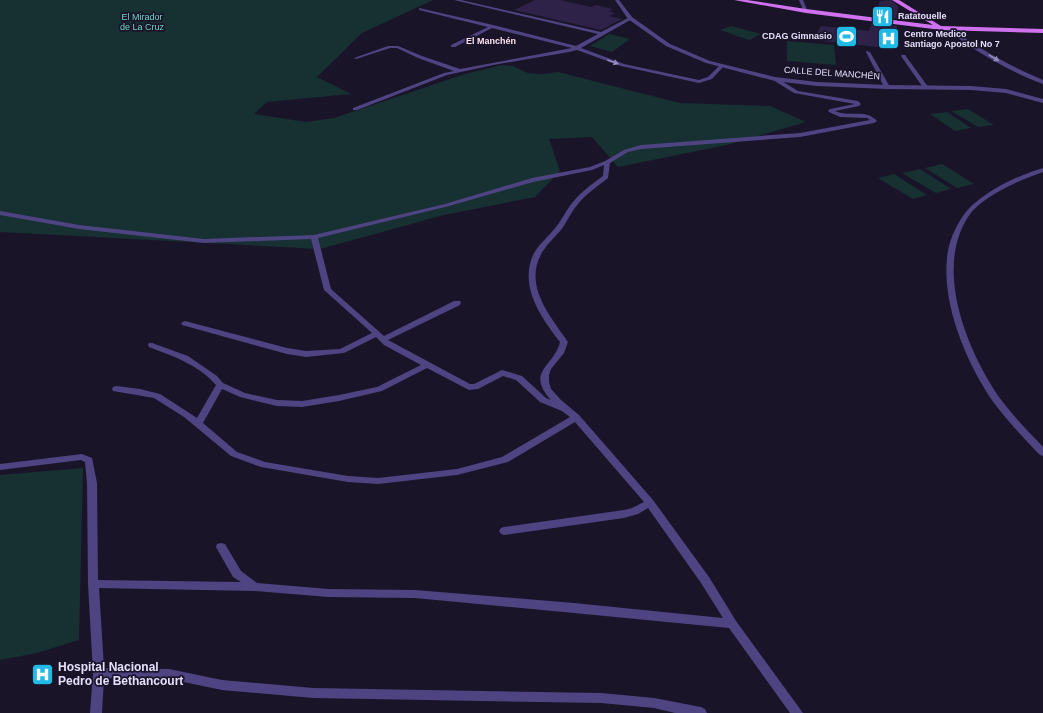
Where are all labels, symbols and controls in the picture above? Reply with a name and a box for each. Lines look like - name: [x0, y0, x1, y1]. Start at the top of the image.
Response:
- restaurant icon: Ratatouelle: [870, 3, 896, 29]
- place label: Ratatouelle: [898, 11, 947, 21]
- park label: El Mirador de La Cruz: [120, 12, 165, 32]
- sports icon: CDAG Gimnasio: [834, 23, 860, 49]
- hospital icon: Centro Medico Santiago Apostol No 7: [875, 26, 901, 52]
- place label: Centro Medico Santiago Apostol No 7: [904, 29, 1000, 49]
- place label: CDAG Gimnasio: [762, 31, 832, 41]
- district label: El Manchén: [466, 36, 516, 46]
- one-way arrow: [988, 54, 1000, 61]
- one-way arrow: [608, 59, 620, 65]
- street label: CALLE DEL MANCHÉN: [784, 65, 880, 81]
- place label: Hospital Nacional Pedro de Bethancourt: [58, 660, 183, 688]
- hospital icon: Hospital Nacional Pedro de Bethancourt: [29, 661, 55, 687]

